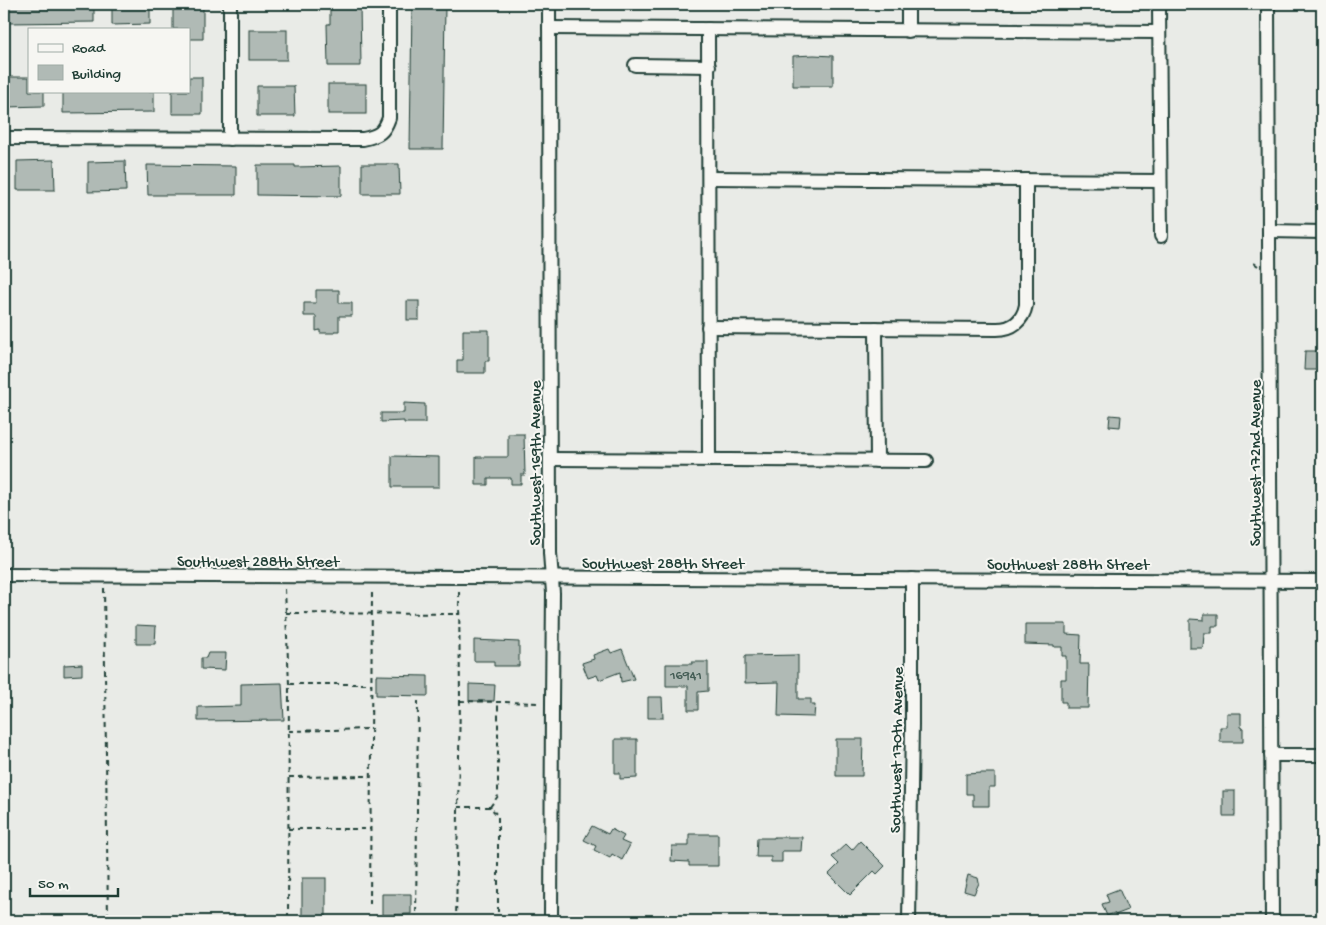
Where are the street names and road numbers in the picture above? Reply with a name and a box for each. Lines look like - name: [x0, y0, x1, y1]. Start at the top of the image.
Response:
- street label: Southwest 172nd Avenue: [1248, 379, 1267, 546]
- street label: Southwest 169th Avenue: [528, 380, 547, 545]
- street label: Southwest 288th Street: [177, 554, 341, 573]
- street label: Southwest 288th Street: [582, 556, 746, 575]
- street label: Southwest 288th Street: [987, 557, 1151, 576]
- street label: Southwest 170th Avenue: [888, 666, 909, 833]

